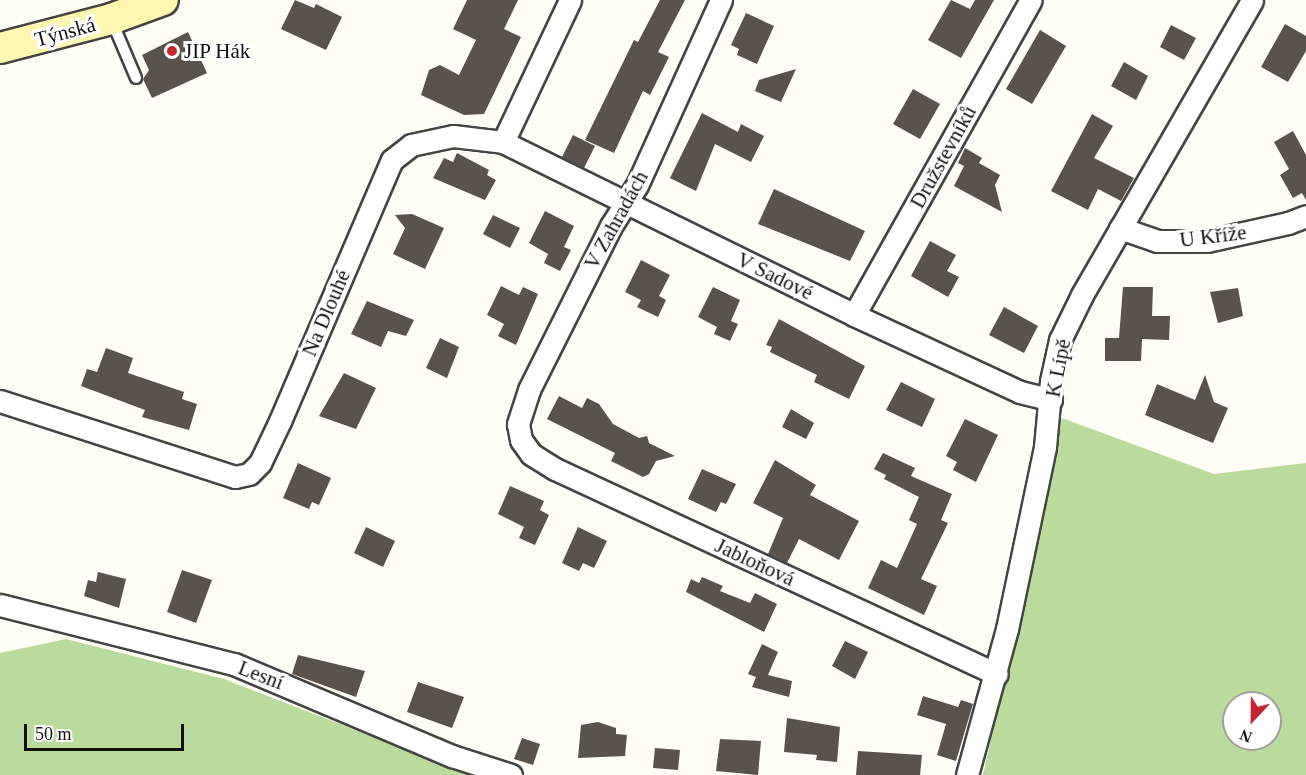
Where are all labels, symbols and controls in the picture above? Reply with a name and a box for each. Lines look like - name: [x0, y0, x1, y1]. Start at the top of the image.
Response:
- street label: Týnská: [32, 12, 98, 52]
- place label: JIP Hák: [184, 38, 251, 64]
- marker: JIP Hák: [165, 44, 179, 58]
- street label: Družstevníků: [905, 101, 981, 213]
- street label: V Zahradách: [579, 166, 653, 274]
- street label: U Kříže: [1178, 219, 1248, 253]
- street label: V Sadové: [733, 247, 817, 305]
- street label: Na Dlouhé: [297, 266, 355, 360]
- street label: K Lípě: [1040, 337, 1076, 399]
- street label: Jabloňová: [711, 533, 799, 591]
- street label: Lesní: [235, 655, 287, 695]
- north arrow: [1222, 691, 1282, 751]
- scale bar: [27, 712, 188, 750]
- text: 50 m: [35, 724, 72, 744]
- text: N: [1237, 726, 1254, 746]

